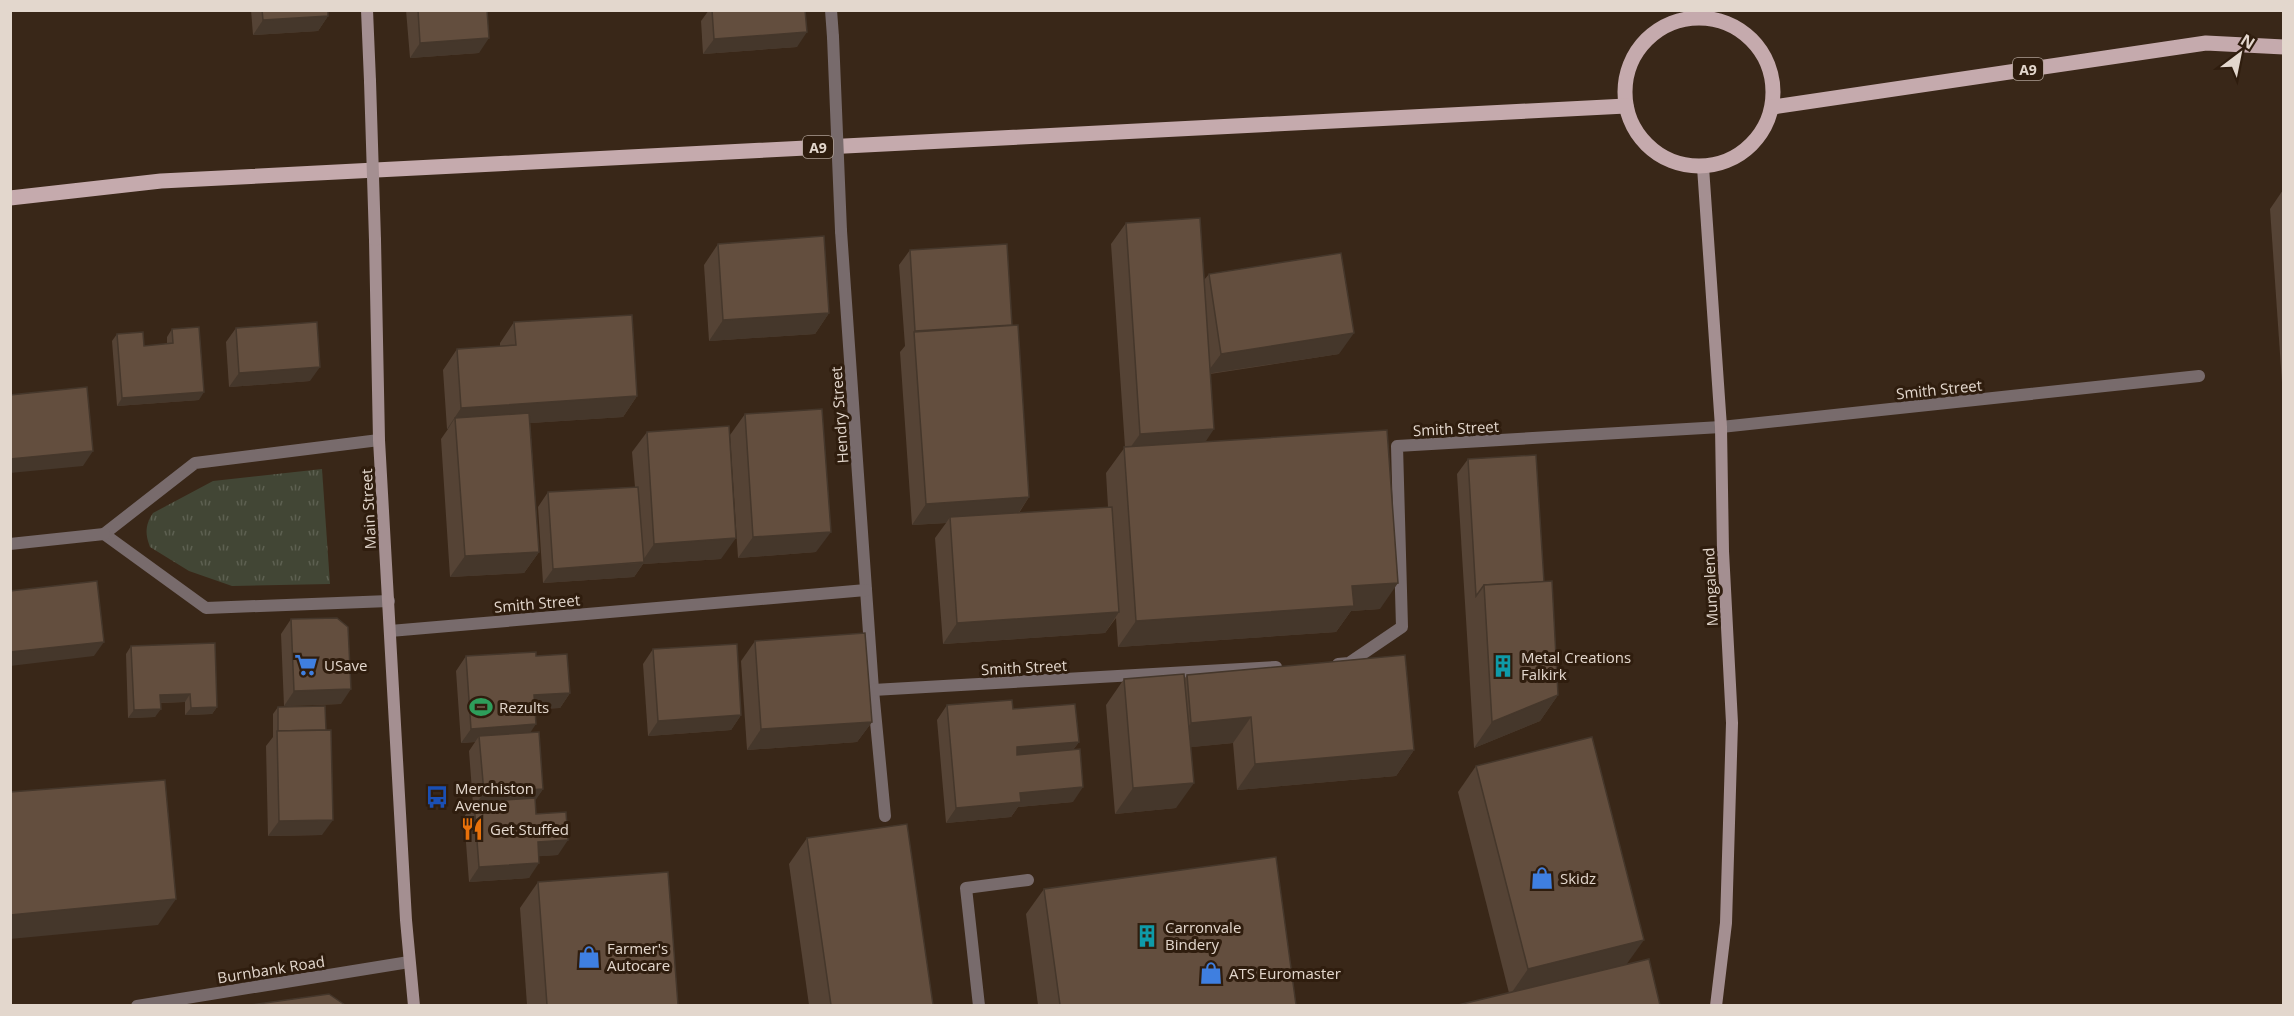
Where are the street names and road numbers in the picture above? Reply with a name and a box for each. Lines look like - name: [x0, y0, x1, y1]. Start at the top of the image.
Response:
- road number: A9: [2013, 58, 2043, 80]
- road number: A9: [803, 136, 833, 158]
- street label: Hendry Street: [826, 366, 852, 464]
- street label: Smith Street: [1895, 375, 1983, 403]
- street label: Smith Street: [1412, 416, 1500, 440]
- street label: Main Street: [356, 468, 380, 550]
- street label: Mungalend: [1698, 547, 1722, 627]
- street label: Smith Street: [493, 589, 581, 617]
- street label: Smith Street: [980, 655, 1068, 679]
- street label: Burnbank Road: [216, 951, 326, 987]

